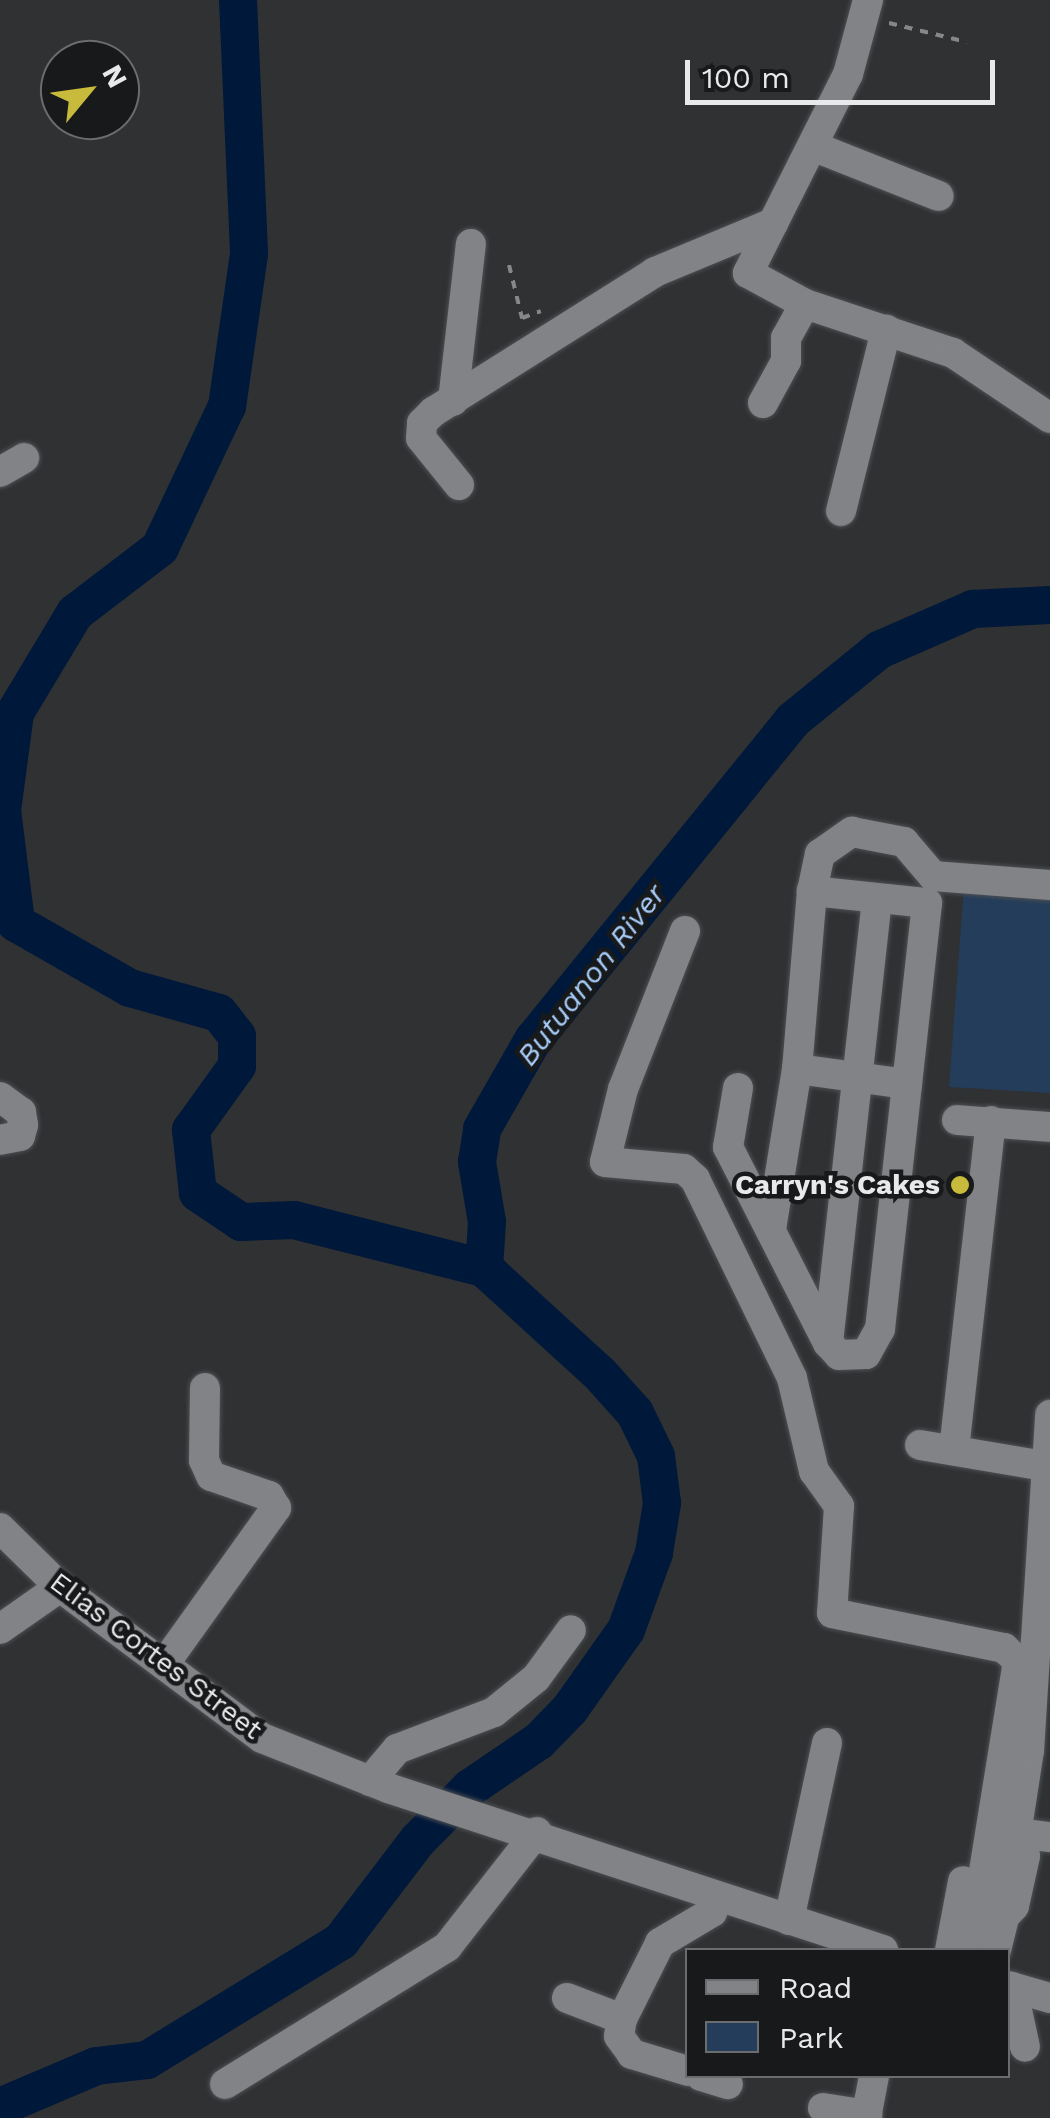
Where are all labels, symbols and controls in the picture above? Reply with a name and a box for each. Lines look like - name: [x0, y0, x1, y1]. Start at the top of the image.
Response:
- north arrow: [40, 40, 140, 140]
- scale bar: [690, 40, 1000, 102]
- text: N: [95, 59, 134, 93]
- text: 100 m: [702, 60, 790, 95]
- water label: Butuanon River: [509, 877, 673, 1073]
- place label: Carryn's Cakes: [735, 1168, 940, 1202]
- marker: Carryn's Cakes: [949, 1174, 971, 1196]
- street label: Elias Cortes Street: [43, 1565, 269, 1747]
- legend: [685, 1948, 1010, 2078]
- text: Road: [779, 1970, 852, 2005]
- text: Park: [779, 2020, 844, 2055]

